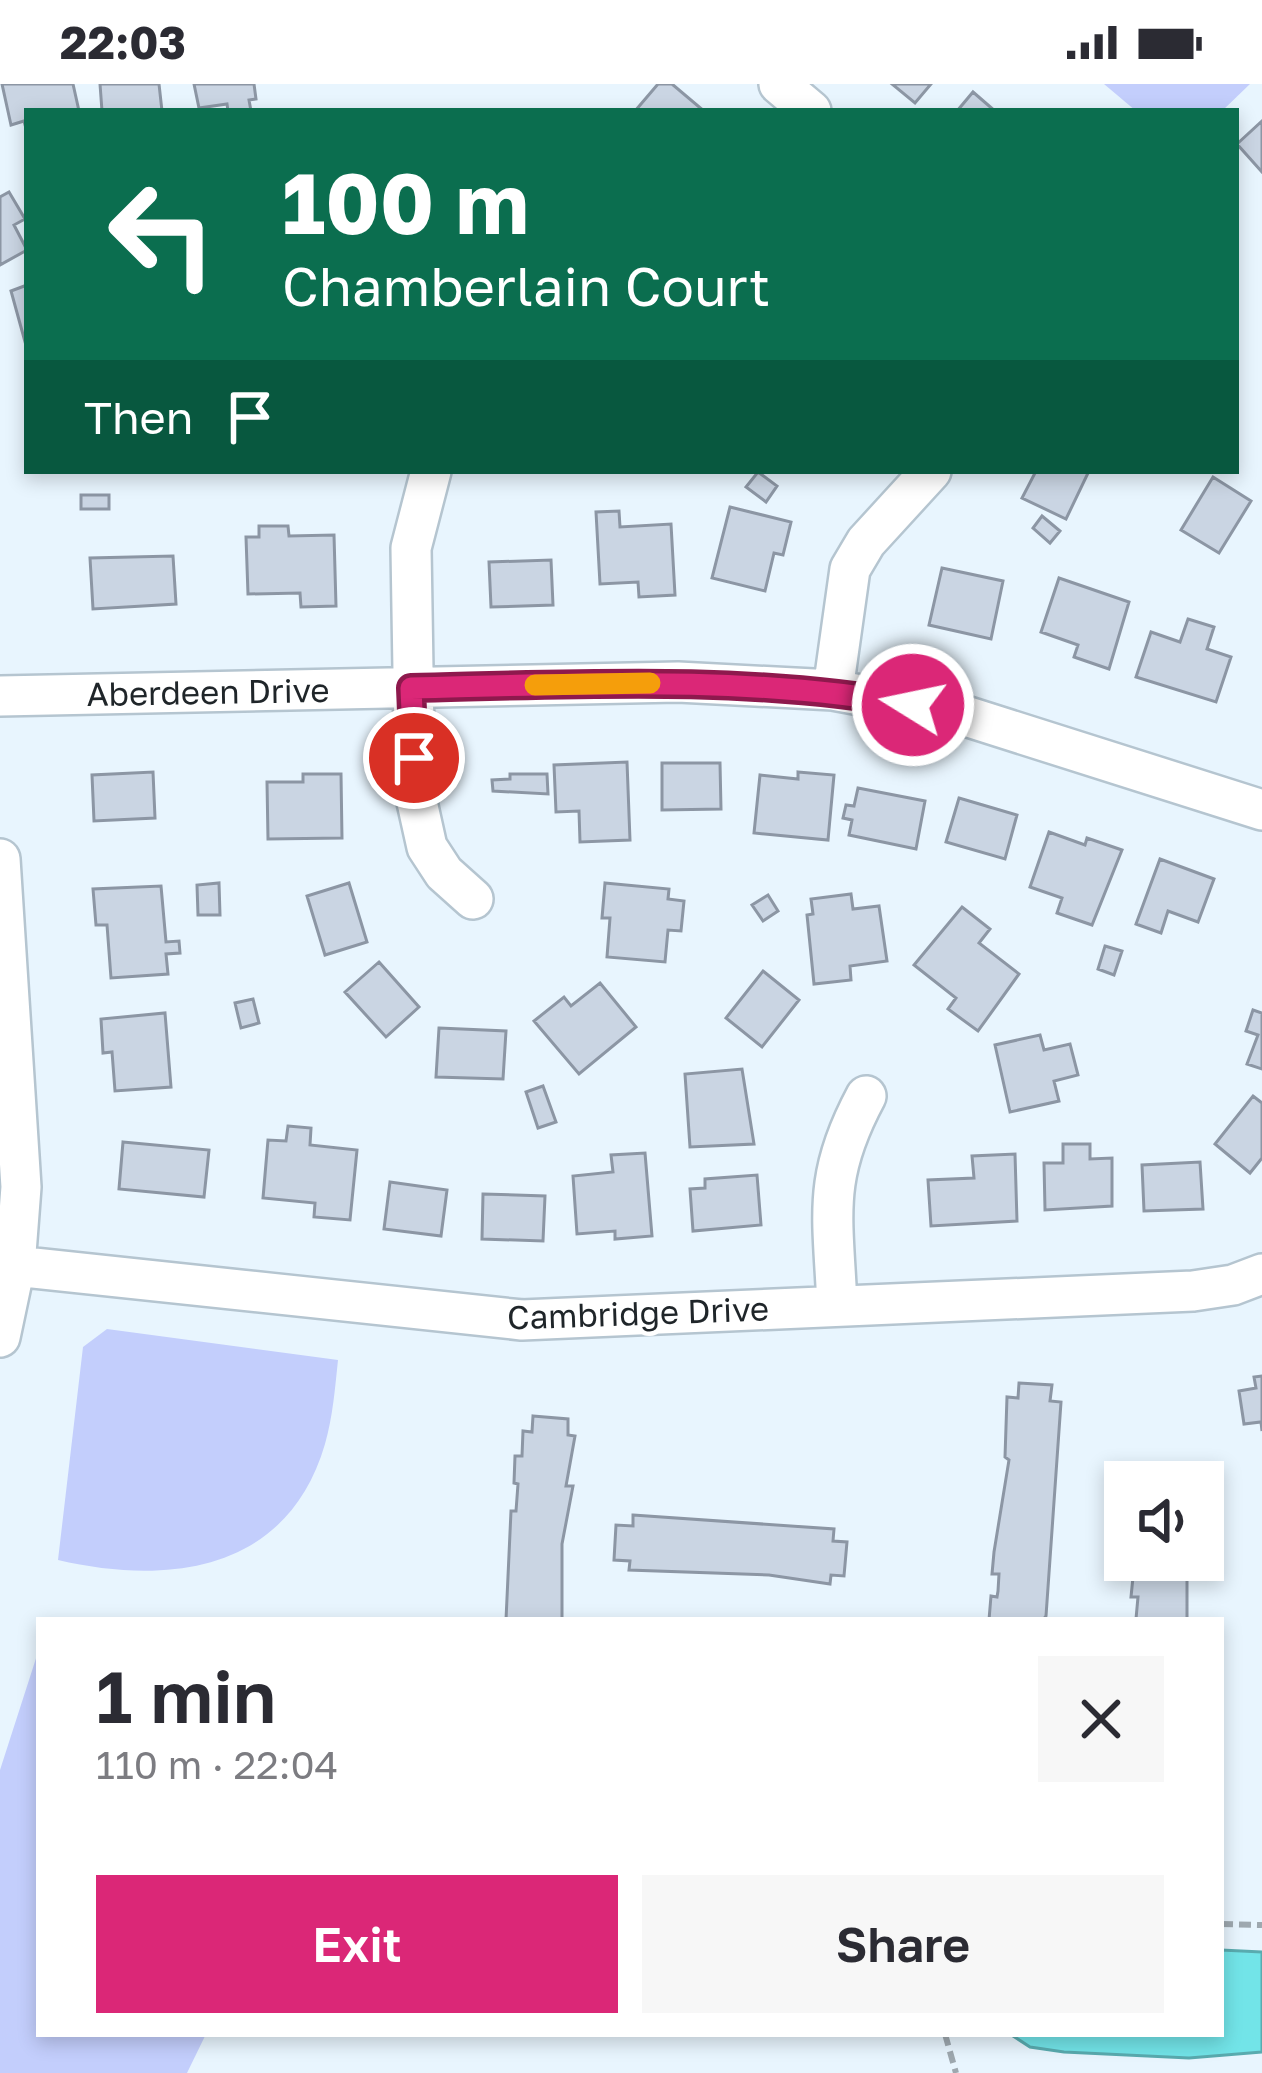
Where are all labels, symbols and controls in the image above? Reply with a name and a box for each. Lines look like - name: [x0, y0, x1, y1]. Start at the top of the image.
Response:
- text: 22:03: [60, 15, 186, 69]
- text: 100 m: [282, 152, 529, 252]
- icon: left: [84, 156, 240, 312]
- text: Chamberlain Court: [282, 253, 770, 318]
- icon: arrive: [217, 384, 283, 450]
- text: Then: [84, 390, 193, 444]
- position arrow: [850, 642, 976, 768]
- street label: Aberdeen Drive: [86, 670, 330, 713]
- pin: [363, 707, 465, 809]
- icon: arrive: [381, 725, 447, 791]
- street label: Cambridge Drive: [506, 1288, 770, 1337]
- map controls: [1104, 1461, 1224, 1581]
- button: sound: [1104, 1461, 1224, 1581]
- text: 1 min: [96, 1652, 276, 1739]
- button: close: [1038, 1656, 1164, 1782]
- text: 110 m · 22:04: [96, 1741, 338, 1788]
- button: Exit: [96, 1875, 618, 2013]
- button: Share: [642, 1875, 1164, 2013]

